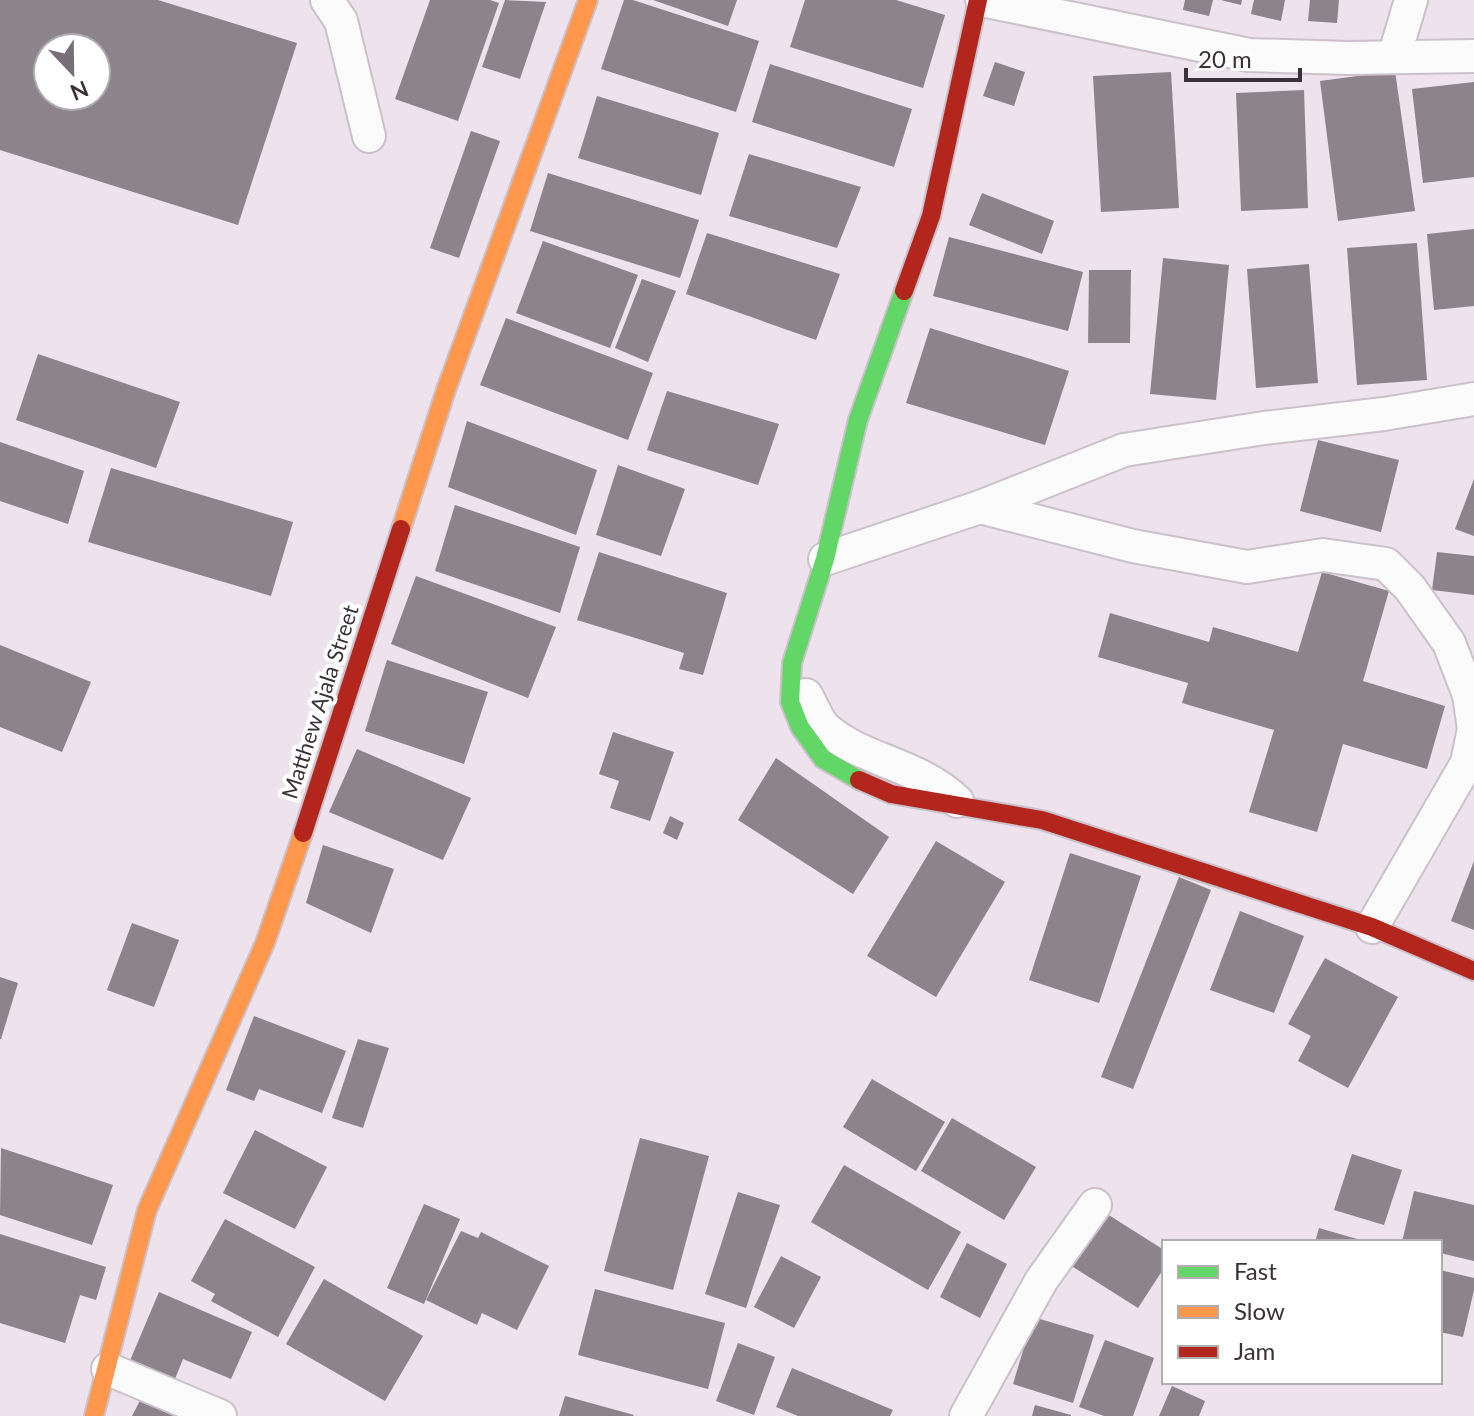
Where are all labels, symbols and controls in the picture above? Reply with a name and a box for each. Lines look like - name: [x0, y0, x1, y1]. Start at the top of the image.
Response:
- north arrow: [32, 32, 112, 112]
- scale bar: [1186, 32, 1300, 82]
- text: 20 m: [1198, 44, 1252, 73]
- text: N: [67, 75, 93, 107]
- street label: Matthew Ajala Street: [275, 601, 364, 802]
- legend: [1162, 1240, 1442, 1384]
- text: Fast: [1234, 1256, 1277, 1285]
- text: Slow: [1234, 1296, 1285, 1325]
- text: Jam: [1234, 1336, 1275, 1365]

